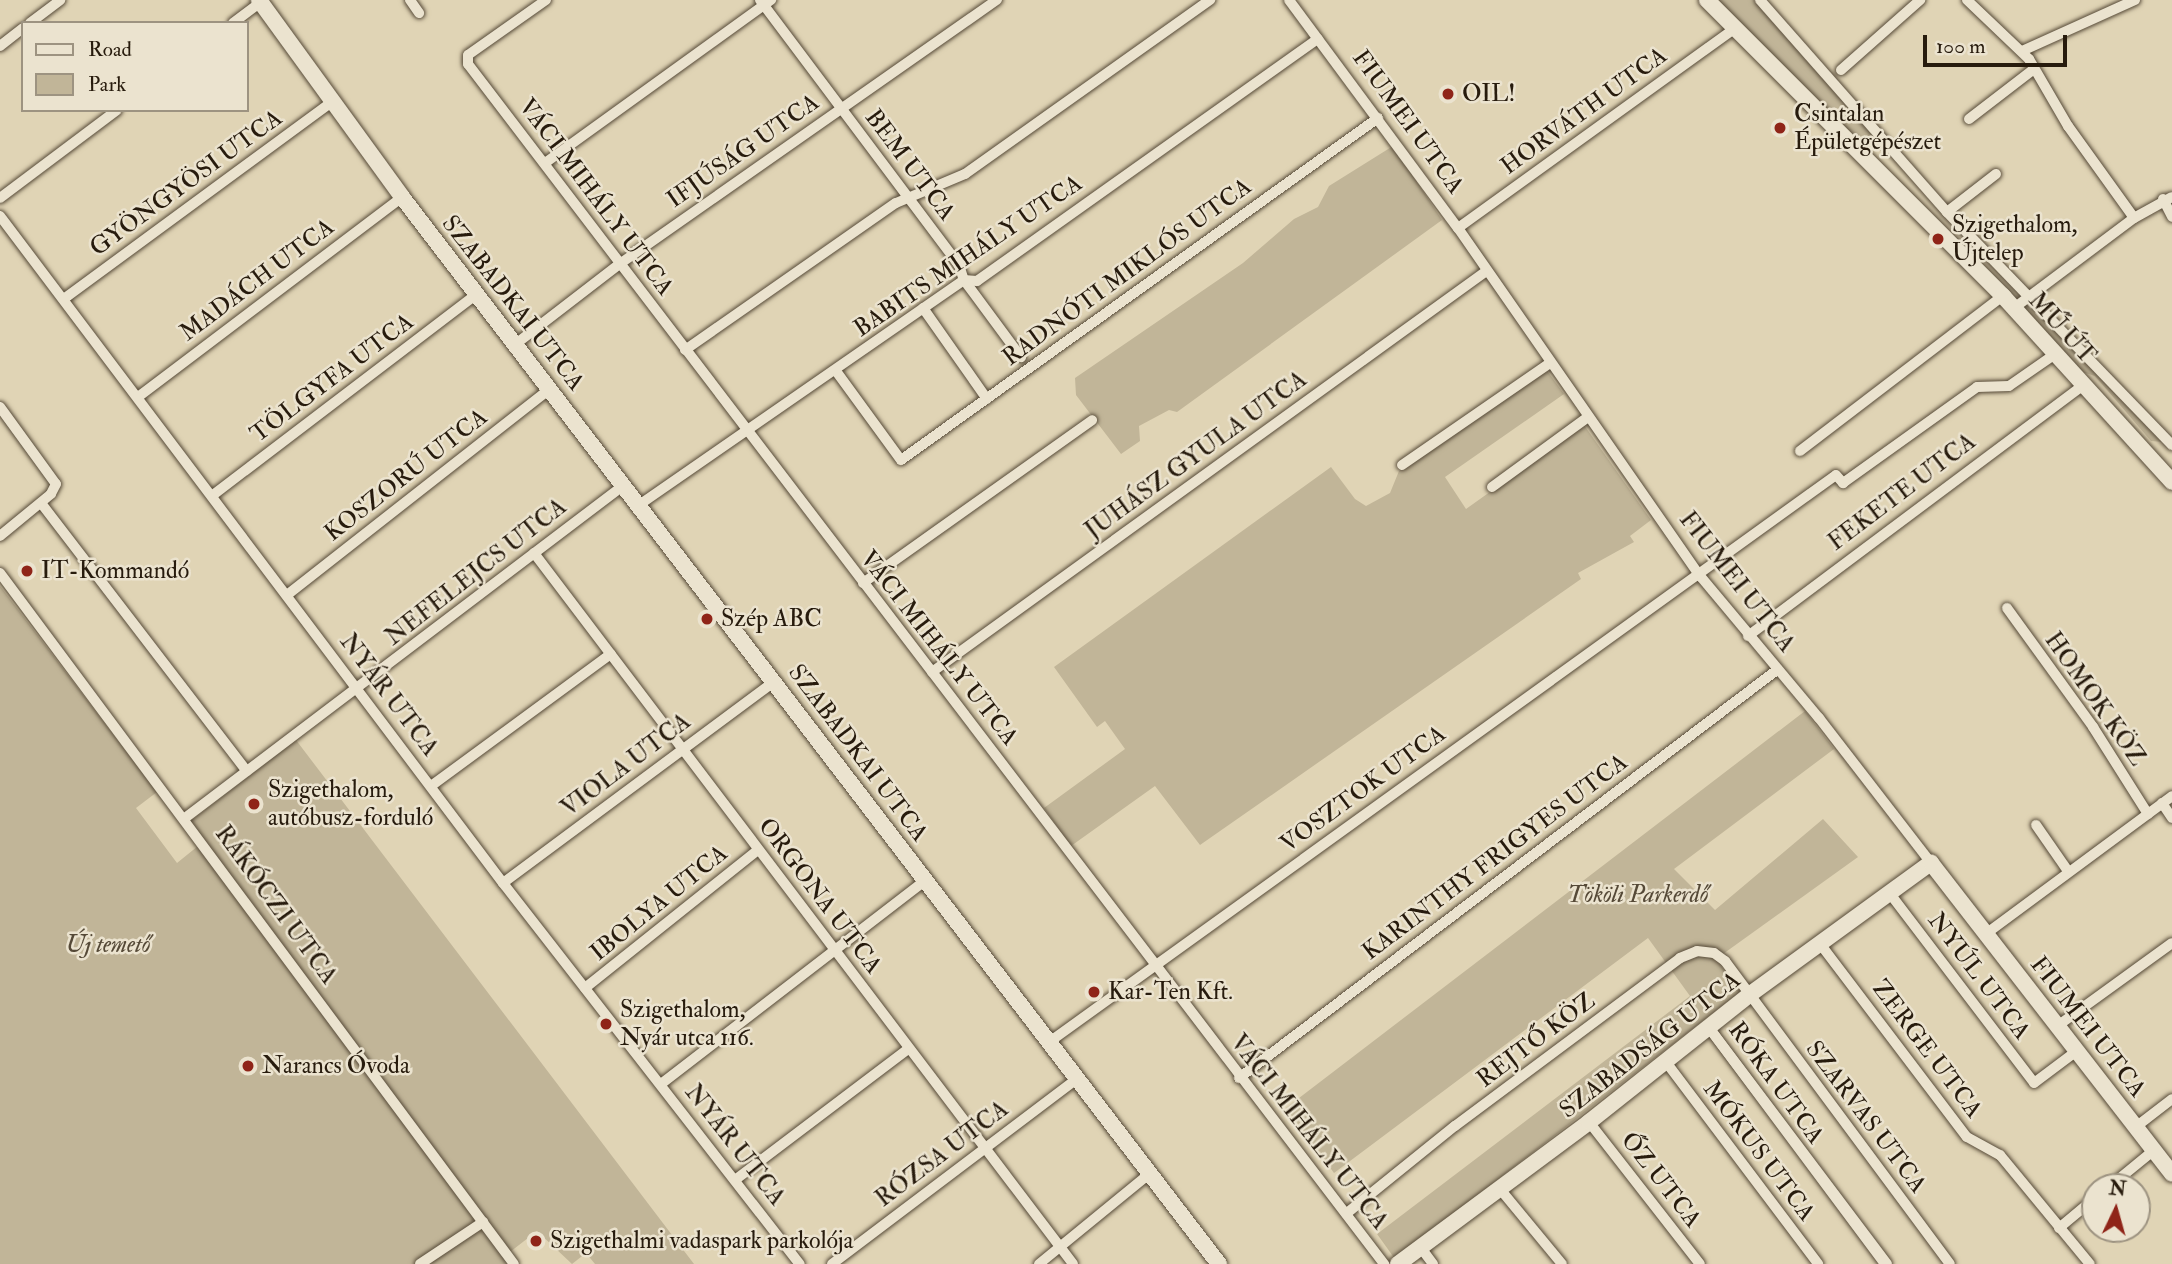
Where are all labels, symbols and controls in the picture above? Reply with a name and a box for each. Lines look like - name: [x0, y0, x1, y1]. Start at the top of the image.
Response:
- legend: [21, 21, 248, 112]
- scale bar: [1927, 21, 2070, 65]
- text: 100 m: [1936, 33, 1986, 60]
- text: Road: [88, 36, 132, 63]
- street label: HORVÁTH UTCA: [1495, 41, 1673, 181]
- street label: FIUMEI UTCA: [1346, 44, 1470, 200]
- text: Park: [88, 71, 126, 98]
- place label: OIL!: [1462, 80, 1515, 108]
- marker: OIL!: [1440, 86, 1456, 102]
- street label: IFJÚSÁG UTCA: [661, 88, 825, 214]
- street label: VÁCI MIHÁLY UTCA: [512, 93, 680, 301]
- place label: Csintalan Épületgépészet: [1794, 100, 1941, 156]
- street label: GYÖNGYÖSI UTCA: [84, 104, 288, 262]
- street label: BEM UTCA: [859, 104, 961, 226]
- marker: Csintalan Épületgépészet: [1772, 120, 1788, 136]
- street label: BABITS MIHÁLY UTCA: [848, 169, 1088, 343]
- street label: RADNÓTI MIKLÓS UTCA: [997, 172, 1257, 372]
- street label: SZABADKAI UTCA: [436, 210, 590, 396]
- place label: Szigethalom, Újtelep: [1952, 211, 2077, 267]
- street label: MADÁCH UTCA: [174, 213, 340, 347]
- marker: Szigethalom, Újtelep: [1930, 231, 1946, 247]
- street label: MŰ ÚT: [2022, 286, 2102, 370]
- street label: TÖLGYFA UTCA: [245, 307, 419, 449]
- street label: JUHÁSZ GYULA UTCA: [1079, 365, 1313, 545]
- street label: KOSZORÚ UTCA: [319, 403, 493, 547]
- street label: FEKETE UTCA: [1823, 427, 1981, 557]
- street label: NEFELEJCS UTCA: [380, 492, 572, 652]
- street label: FIUMEI UTCA: [1673, 506, 1801, 658]
- street label: VÁCI MIHÁLY UTCA: [854, 545, 1024, 751]
- place label: IT-Kommandó: [41, 557, 189, 585]
- marker: IT-Kommandó: [19, 563, 35, 579]
- place label: Szép ABC: [721, 605, 822, 633]
- marker: Szép ABC: [699, 611, 715, 627]
- street label: HOMOK KÖZ: [2038, 627, 2152, 771]
- street label: NYÁR UTCA: [334, 628, 444, 762]
- street label: SZABADKAI UTCA: [782, 659, 934, 847]
- street label: VIOLA UTCA: [556, 707, 696, 823]
- street label: VOSZTOK UTCA: [1275, 719, 1451, 859]
- street label: KARINTHY FRIGYES UTCA: [1357, 748, 1633, 966]
- place label: Szigethalom, autóbusz-forduló: [268, 776, 433, 832]
- marker: Szigethalom, autóbusz-forduló: [246, 796, 262, 812]
- street label: ORGONA UTCA: [752, 812, 888, 980]
- street label: RÁKÓCZI UTCA: [209, 820, 343, 990]
- street label: IBOLYA UTCA: [585, 839, 733, 967]
- park label: Tököli Parkerdő: [1568, 881, 1708, 909]
- street label: NYÚL UTCA: [1922, 907, 2036, 1045]
- park label: Új temető: [66, 931, 150, 959]
- street label: FIUMEI UTCA: [2024, 951, 2152, 1103]
- street label: SZABADSÁG UTCA: [1554, 966, 1746, 1124]
- street label: ZERGE UTCA: [1866, 974, 1988, 1124]
- place label: Kar-Ten Kft.: [1108, 978, 1233, 1006]
- marker: Kar-Ten Kft.: [1086, 984, 1102, 1000]
- street label: REJTŐ KÖZ: [1471, 986, 1601, 1094]
- place label: Szigethalom, Nyár utca 116.: [620, 996, 754, 1052]
- marker: Szigethalom, Nyár utca 116.: [598, 1016, 614, 1032]
- street label: RÓKA UTCA: [1722, 1016, 1830, 1150]
- street label: VÁCI MIHÁLY UTCA: [1224, 1029, 1394, 1235]
- street label: SZARVAS UTCA: [1800, 1035, 1932, 1199]
- place label: Narancs Óvoda: [262, 1052, 410, 1080]
- marker: Narancs Óvoda: [240, 1058, 256, 1074]
- street label: MÓKUS UTCA: [1697, 1075, 1821, 1227]
- street label: NYÁR UTCA: [679, 1079, 791, 1211]
- street label: RÓZSA UTCA: [870, 1095, 1014, 1213]
- street label: ŐZ UTCA: [1615, 1126, 1707, 1234]
- north arrow: [2081, 1173, 2151, 1243]
- text: N: [2108, 1176, 2127, 1202]
- place label: Szigethalmi vadaspark parkolója: [550, 1227, 853, 1255]
- marker: Szigethalmi vadaspark parkolója: [528, 1233, 544, 1249]

